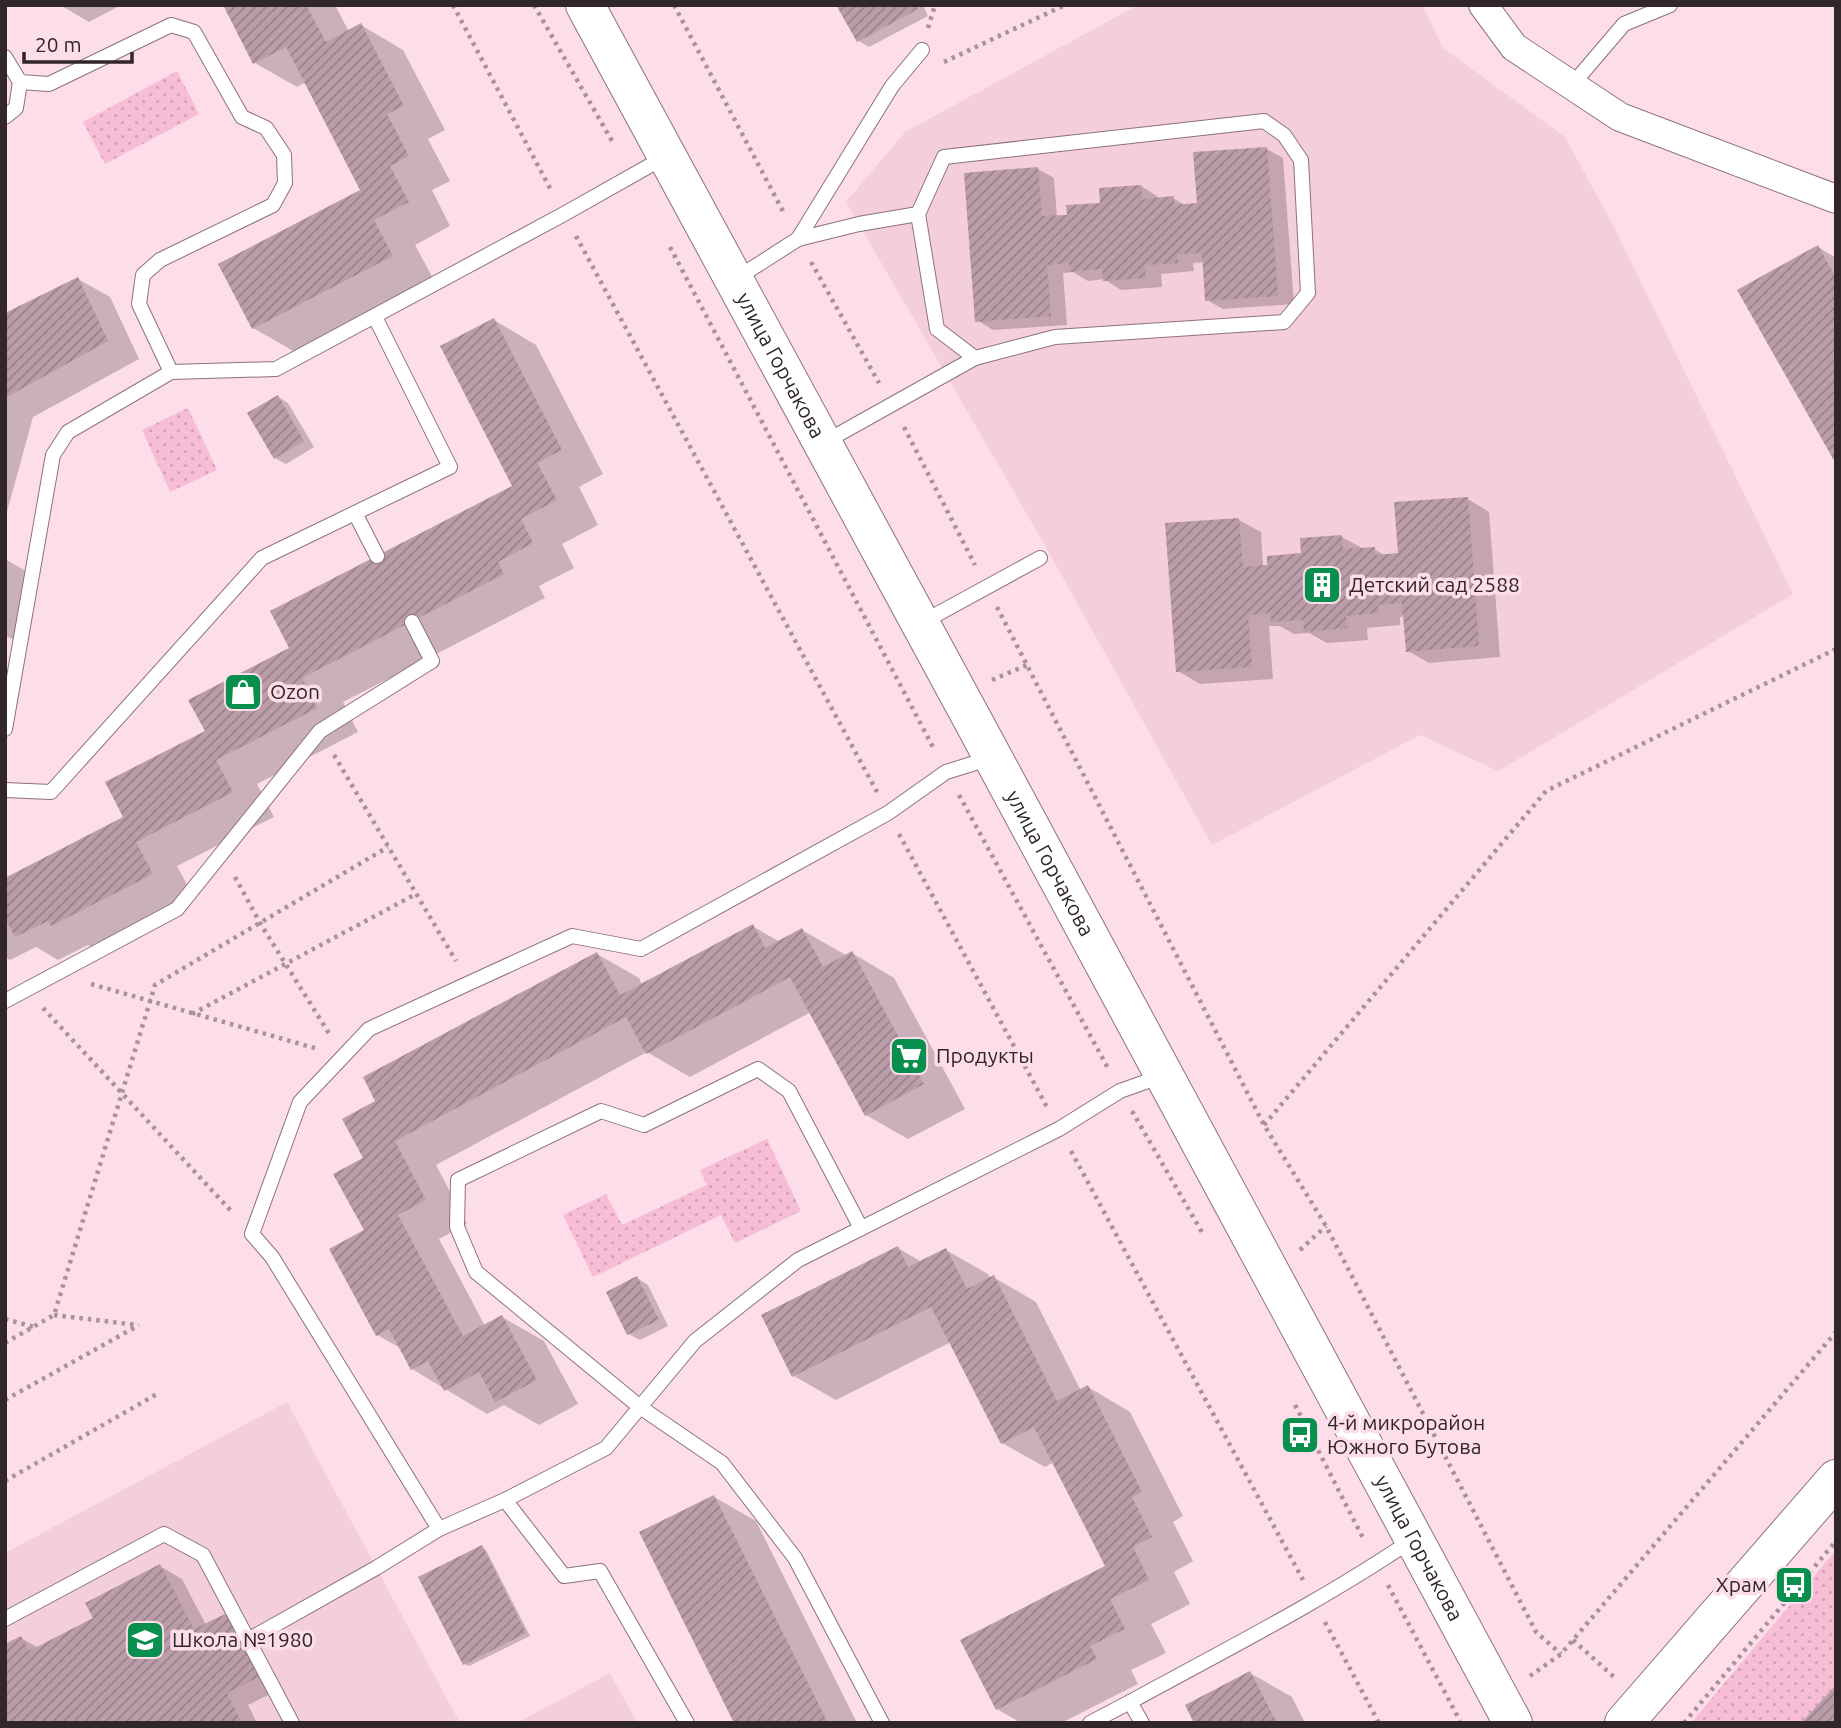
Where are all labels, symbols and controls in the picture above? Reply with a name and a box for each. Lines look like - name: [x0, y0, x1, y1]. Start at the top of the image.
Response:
- scale bar: [24, 21, 133, 65]
- text: 20 m: [35, 32, 82, 56]
- street label: улица Горчакова: [732, 288, 830, 442]
- building icon: Детский сад 2588: [1301, 564, 1343, 606]
- place label: Детский сад 2588: [1349, 572, 1520, 596]
- shop icon: Ozon: [222, 671, 264, 713]
- place label: Ozon: [270, 679, 320, 703]
- street label: улица Горчакова: [1002, 786, 1100, 940]
- supermarket icon: Продукты: [888, 1035, 930, 1077]
- place label: Продукты: [936, 1043, 1034, 1067]
- place label: 4-й микрорайон Южного Бутова: [1327, 1410, 1485, 1458]
- bus stop icon: 4-й микрорайон Южного Бутова: [1279, 1414, 1321, 1456]
- street label: улица Горчакова: [1371, 1471, 1469, 1625]
- bus stop icon: Храм: [1773, 1564, 1815, 1606]
- place label: Храм: [1716, 1572, 1767, 1596]
- school or university icon: Школа №1980: [124, 1619, 166, 1661]
- place label: Школа №1980: [172, 1627, 313, 1651]

